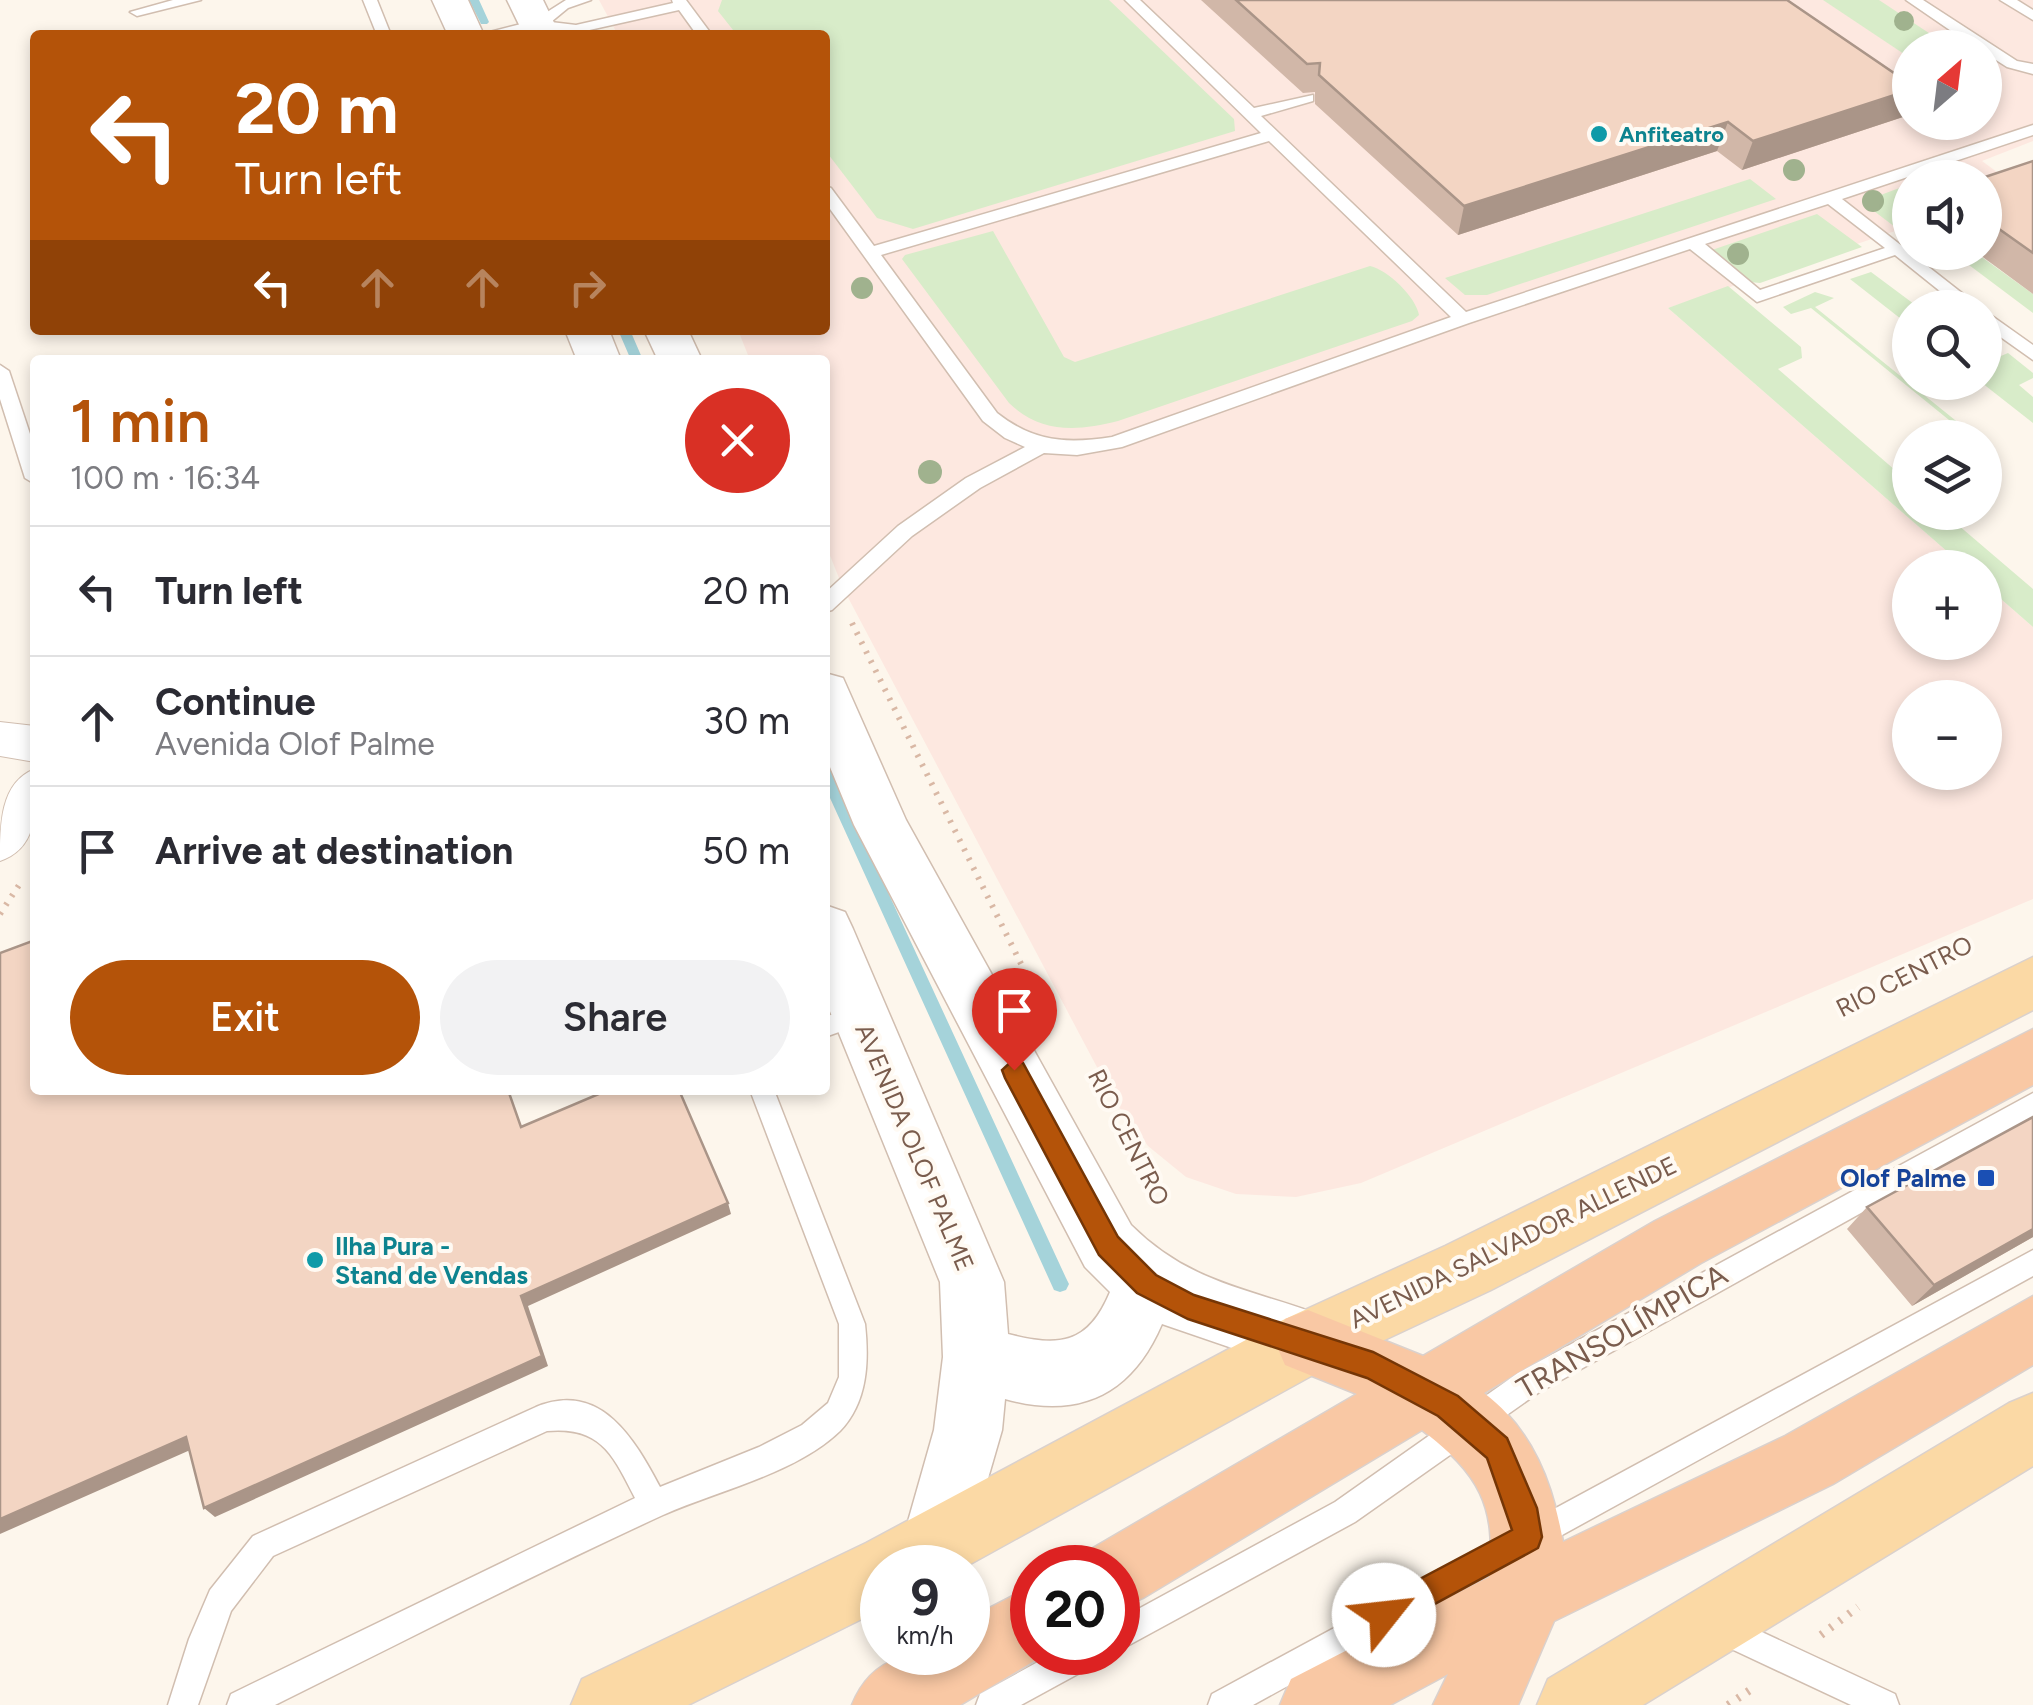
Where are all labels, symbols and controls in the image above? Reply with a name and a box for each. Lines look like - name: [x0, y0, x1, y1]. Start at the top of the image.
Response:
- north arrow: [1892, 30, 2002, 140]
- map controls: [1892, 30, 2002, 790]
- text: 20 m: [235, 66, 399, 151]
- icon: left: [70, 70, 200, 200]
- place label: Anfiteatro: [1619, 121, 1724, 148]
- marker: Anfiteatro: [1588, 123, 1610, 145]
- text: Turn left: [235, 151, 402, 205]
- button: sound: [1892, 160, 2002, 270]
- icon: left: [245, 260, 300, 315]
- icon: ahead: [350, 260, 405, 315]
- icon: ahead: [455, 260, 510, 315]
- icon: right: [560, 260, 615, 315]
- button: search: [1892, 290, 2002, 400]
- text: 1 min: [70, 385, 210, 457]
- button: close: [685, 388, 790, 493]
- button: layers: [1892, 420, 2002, 530]
- text: 100 m · 16:34: [70, 459, 260, 497]
- button: +: [1892, 550, 2002, 660]
- icon: left: [70, 564, 125, 619]
- text: Turn left: [155, 568, 303, 614]
- text: 20 m: [703, 568, 790, 614]
- text: Continue: [155, 679, 316, 725]
- button: −: [1892, 680, 2002, 790]
- icon: ahead: [70, 694, 125, 749]
- text: 30 m: [703, 698, 790, 744]
- text: Avenida Olof Palme: [155, 725, 435, 763]
- icon: arrive: [70, 824, 125, 879]
- text: Arrive at destination: [155, 828, 513, 874]
- text: 50 m: [702, 828, 790, 874]
- street label: RIO CENTRO: [1831, 929, 1977, 1023]
- button: Exit: [70, 960, 420, 1075]
- button: Share: [440, 960, 790, 1075]
- pin: [972, 968, 1057, 1071]
- icon: arrive: [987, 983, 1042, 1038]
- street label: AVENIDA OLOF PALME: [849, 1019, 981, 1275]
- street label: RIO CENTRO: [1082, 1064, 1176, 1210]
- street label: AVENIDA SALVADOR ALLENDE: [1344, 1150, 1682, 1334]
- place label: Olof Palme: [1840, 1163, 1966, 1193]
- marker: Olof Palme: [1975, 1167, 1997, 1189]
- place label: Ilha Pura - Stand de Vendas: [335, 1231, 528, 1290]
- marker: Ilha Pura - Stand de Vendas: [304, 1249, 326, 1271]
- street label: TRANSOLÍMPICA: [1510, 1255, 1735, 1406]
- speed limit sign: 20: [1010, 1545, 1140, 1675]
- position arrow: [1332, 1563, 1436, 1667]
- text: 9: [910, 1567, 939, 1628]
- text: km/h: [896, 1620, 954, 1650]

